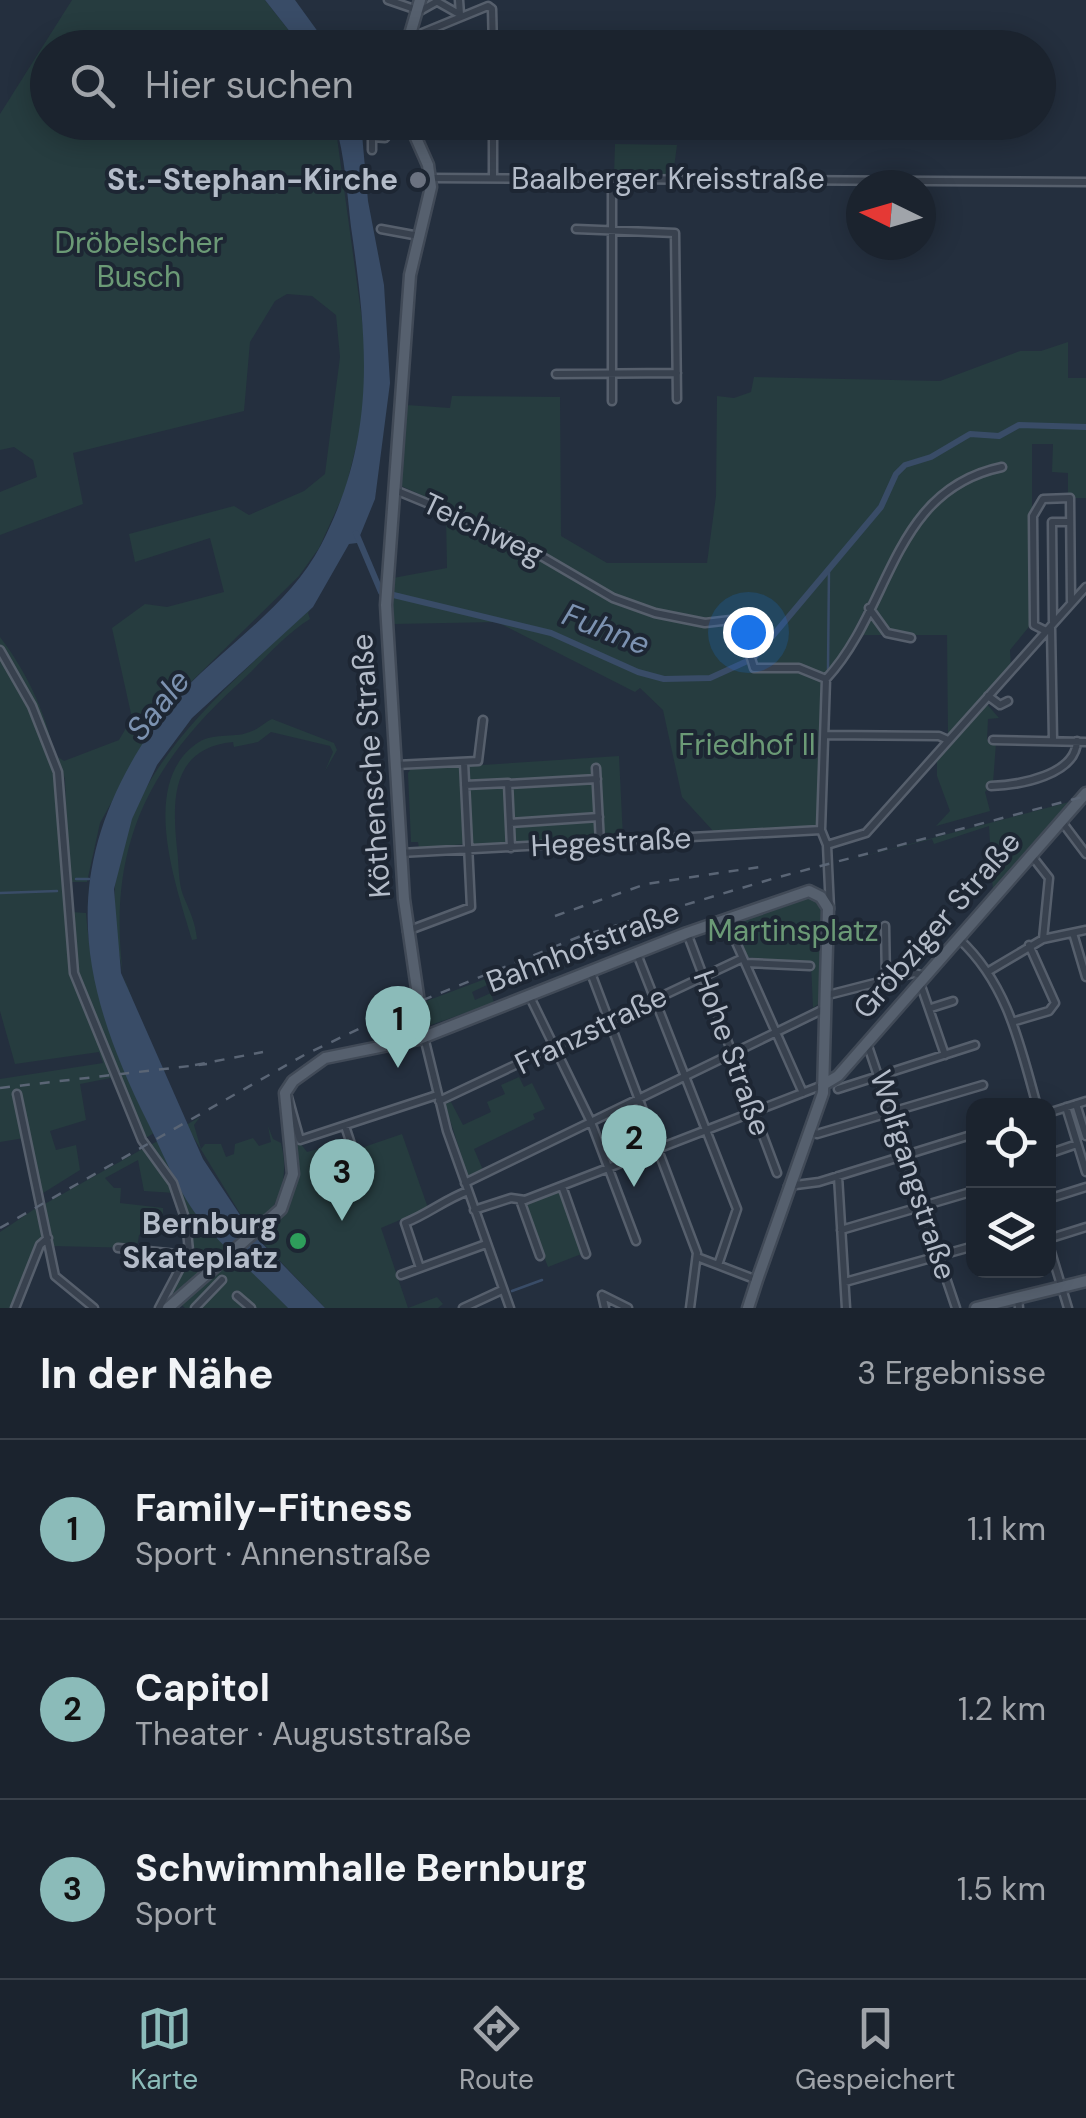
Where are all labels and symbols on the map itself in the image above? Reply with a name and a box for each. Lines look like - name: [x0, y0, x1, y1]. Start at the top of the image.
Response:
- street label: Baalberger Kreisstraße: [511, 159, 825, 198]
- place label: St.-Stephan-Kirche: [107, 160, 398, 199]
- marker: St.-Stephan-Kirche: [407, 169, 429, 191]
- north arrow: [846, 170, 936, 260]
- park label: Dröbelscher Busch: [54, 223, 224, 296]
- street label: Teichweg: [417, 484, 550, 573]
- water label: Fuhne: [556, 593, 656, 665]
- your location: [723, 607, 774, 658]
- street label: Köthensche Straße: [342, 633, 399, 899]
- water label: Saale: [117, 661, 199, 749]
- park label: Friedhof II: [678, 725, 816, 764]
- street label: Hegestraße: [530, 818, 692, 865]
- street label: Gröbziger Straße: [844, 823, 1029, 1027]
- street label: Bahnhofstraße: [481, 892, 685, 1001]
- park label: Martinsplatz: [708, 911, 878, 950]
- street label: Hohe Straße: [684, 965, 780, 1141]
- street label: Franzstraße: [508, 976, 673, 1083]
- pin: 1: [366, 986, 430, 1068]
- street label: Wolfgangstraße: [861, 1065, 966, 1285]
- pin: 2: [602, 1104, 666, 1187]
- pin: 3: [310, 1138, 374, 1221]
- place label: Bernburg Skateplatz: [122, 1204, 278, 1277]
- marker: Bernburg Skateplatz: [287, 1230, 309, 1252]

